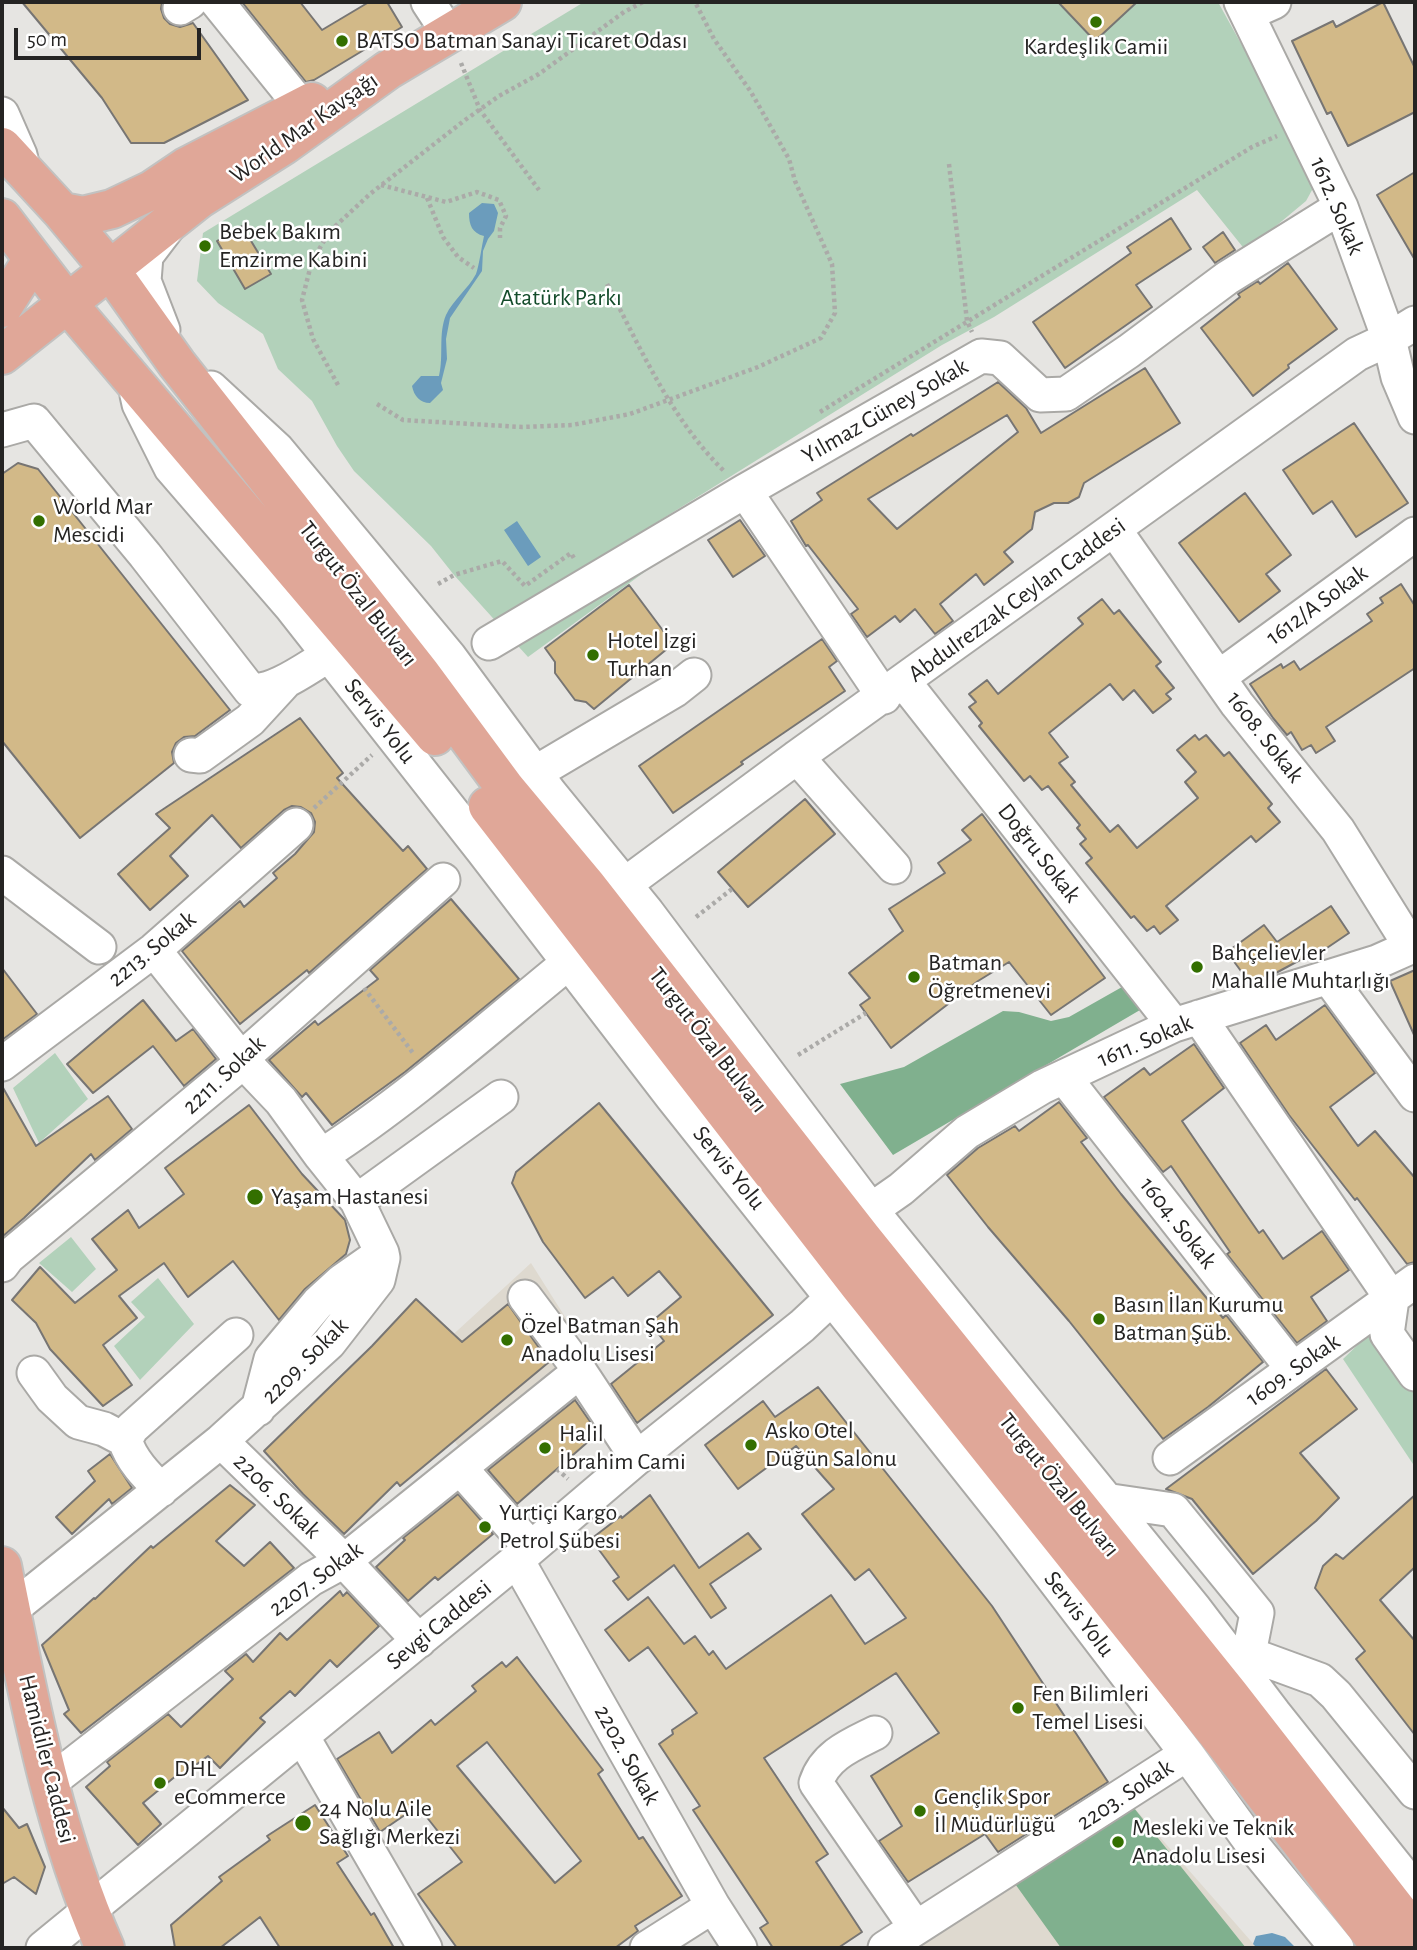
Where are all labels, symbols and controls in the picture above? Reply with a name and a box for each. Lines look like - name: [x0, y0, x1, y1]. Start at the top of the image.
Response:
- scale bar: [18, 14, 205, 58]
- marker: Kardeşlik Camii: [1088, 14, 1104, 30]
- place label: BATSO Batman Sanayi Ticaret Odası: [356, 27, 688, 55]
- text: 50 m: [27, 29, 67, 50]
- marker: BATSO Batman Sanayi Ticaret Odası: [334, 33, 350, 49]
- place label: Kardeşlik Camii: [1024, 33, 1168, 61]
- street label: World Mar Kavşağı: [224, 66, 384, 190]
- street label: 1612. Sokak: [1304, 153, 1370, 259]
- place label: Bebek Bakım Emzirme Kabini: [219, 218, 368, 274]
- marker: Bebek Bakım Emzirme Kabini: [197, 238, 213, 254]
- park label: Atatürk Parkı: [500, 284, 622, 312]
- street label: Yılmaz Güney Sokak: [797, 352, 973, 470]
- place label: World Mar Mescidi: [53, 493, 152, 549]
- street label: Abdulrezzak Ceylan Caddesi: [903, 511, 1131, 689]
- marker: World Mar Mescidi: [31, 513, 47, 529]
- street label: Turgut Özal Bulvarı: [292, 516, 424, 672]
- street label: 1612/A Sokak: [1261, 559, 1373, 651]
- place label: Hotel İzgi Turhan: [607, 627, 697, 683]
- marker: Hotel İzgi Turhan: [585, 647, 601, 663]
- street label: Servis Yolu: [338, 673, 422, 769]
- street label: 1608. Sokak: [1220, 686, 1310, 788]
- street label: Doğru Sokak: [991, 798, 1087, 908]
- street label: 2213. Sokak: [102, 905, 202, 993]
- place label: Bahçelievler Mahalle Muhtarlığı: [1211, 939, 1390, 995]
- place label: Batman Öğretmenevi: [928, 949, 1051, 1005]
- marker: Bahçelievler Mahalle Muhtarlığı: [1189, 959, 1205, 975]
- street label: Turgut Özal Bulvarı: [642, 962, 774, 1118]
- marker: Batman Öğretmenevi: [906, 969, 922, 985]
- street label: 1611. Sokak: [1093, 1008, 1197, 1074]
- street label: 2211. Sokak: [177, 1029, 271, 1121]
- street label: Servis Yolu: [686, 1120, 772, 1216]
- street label: 1604. Sokak: [1133, 1171, 1223, 1275]
- place label: Yaşam Hastanesi: [271, 1183, 429, 1211]
- marker: Yaşam Hastanesi: [245, 1187, 265, 1207]
- place label: Basın İlan Kurumu Batman Şüb.: [1113, 1291, 1283, 1347]
- marker: Basın İlan Kurumu Batman Şüb.: [1091, 1311, 1107, 1327]
- street label: 2209. Sokak: [256, 1312, 354, 1410]
- place label: Özel Batman Şah Anadolu Lisesi: [521, 1312, 679, 1368]
- street label: 1609. Sokak: [1240, 1327, 1346, 1413]
- marker: Özel Batman Şah Anadolu Lisesi: [499, 1332, 515, 1348]
- street label: Turgut Özal Bulvarı: [992, 1407, 1126, 1563]
- place label: Asko Otel Düğün Salonu: [765, 1417, 897, 1473]
- place label: Halil İbrahim Cami: [559, 1420, 686, 1476]
- marker: Asko Otel Düğün Salonu: [743, 1437, 759, 1453]
- marker: Halil İbrahim Cami: [537, 1440, 553, 1456]
- street label: 2206. Sokak: [227, 1447, 327, 1545]
- place label: Yurtiçi Kargo Petrol Şübesi: [499, 1499, 620, 1555]
- marker: Yurtiçi Kargo Petrol Şübesi: [477, 1519, 493, 1535]
- street label: 2207. Sokak: [263, 1535, 369, 1623]
- street label: Servis Yolu: [1037, 1565, 1121, 1663]
- street label: Sevgi Caddesi: [381, 1574, 497, 1676]
- street label: Hamidiler Caddesi: [12, 1672, 82, 1846]
- place label: Fen Bilimleri Temel Lisesi: [1032, 1680, 1149, 1736]
- street label: 2202. Sokak: [588, 1700, 666, 1810]
- marker: Fen Bilimleri Temel Lisesi: [1010, 1700, 1026, 1716]
- street label: 2203. Sokak: [1071, 1753, 1179, 1837]
- place label: DHL eCommerce: [174, 1755, 286, 1811]
- marker: DHL eCommerce: [152, 1775, 168, 1791]
- place label: Gençlik Spor İl Müdürlüğü: [934, 1783, 1055, 1839]
- place label: 24 Nolu Aile Sağlığı Merkezi: [319, 1795, 460, 1851]
- marker: Gençlik Spor İl Müdürlüğü: [912, 1803, 928, 1819]
- marker: 24 Nolu Aile Sağlığı Merkezi: [293, 1813, 313, 1833]
- place label: Mesleki ve Teknik Anadolu Lisesi: [1132, 1814, 1294, 1870]
- marker: Mesleki ve Teknik Anadolu Lisesi: [1110, 1834, 1126, 1850]

